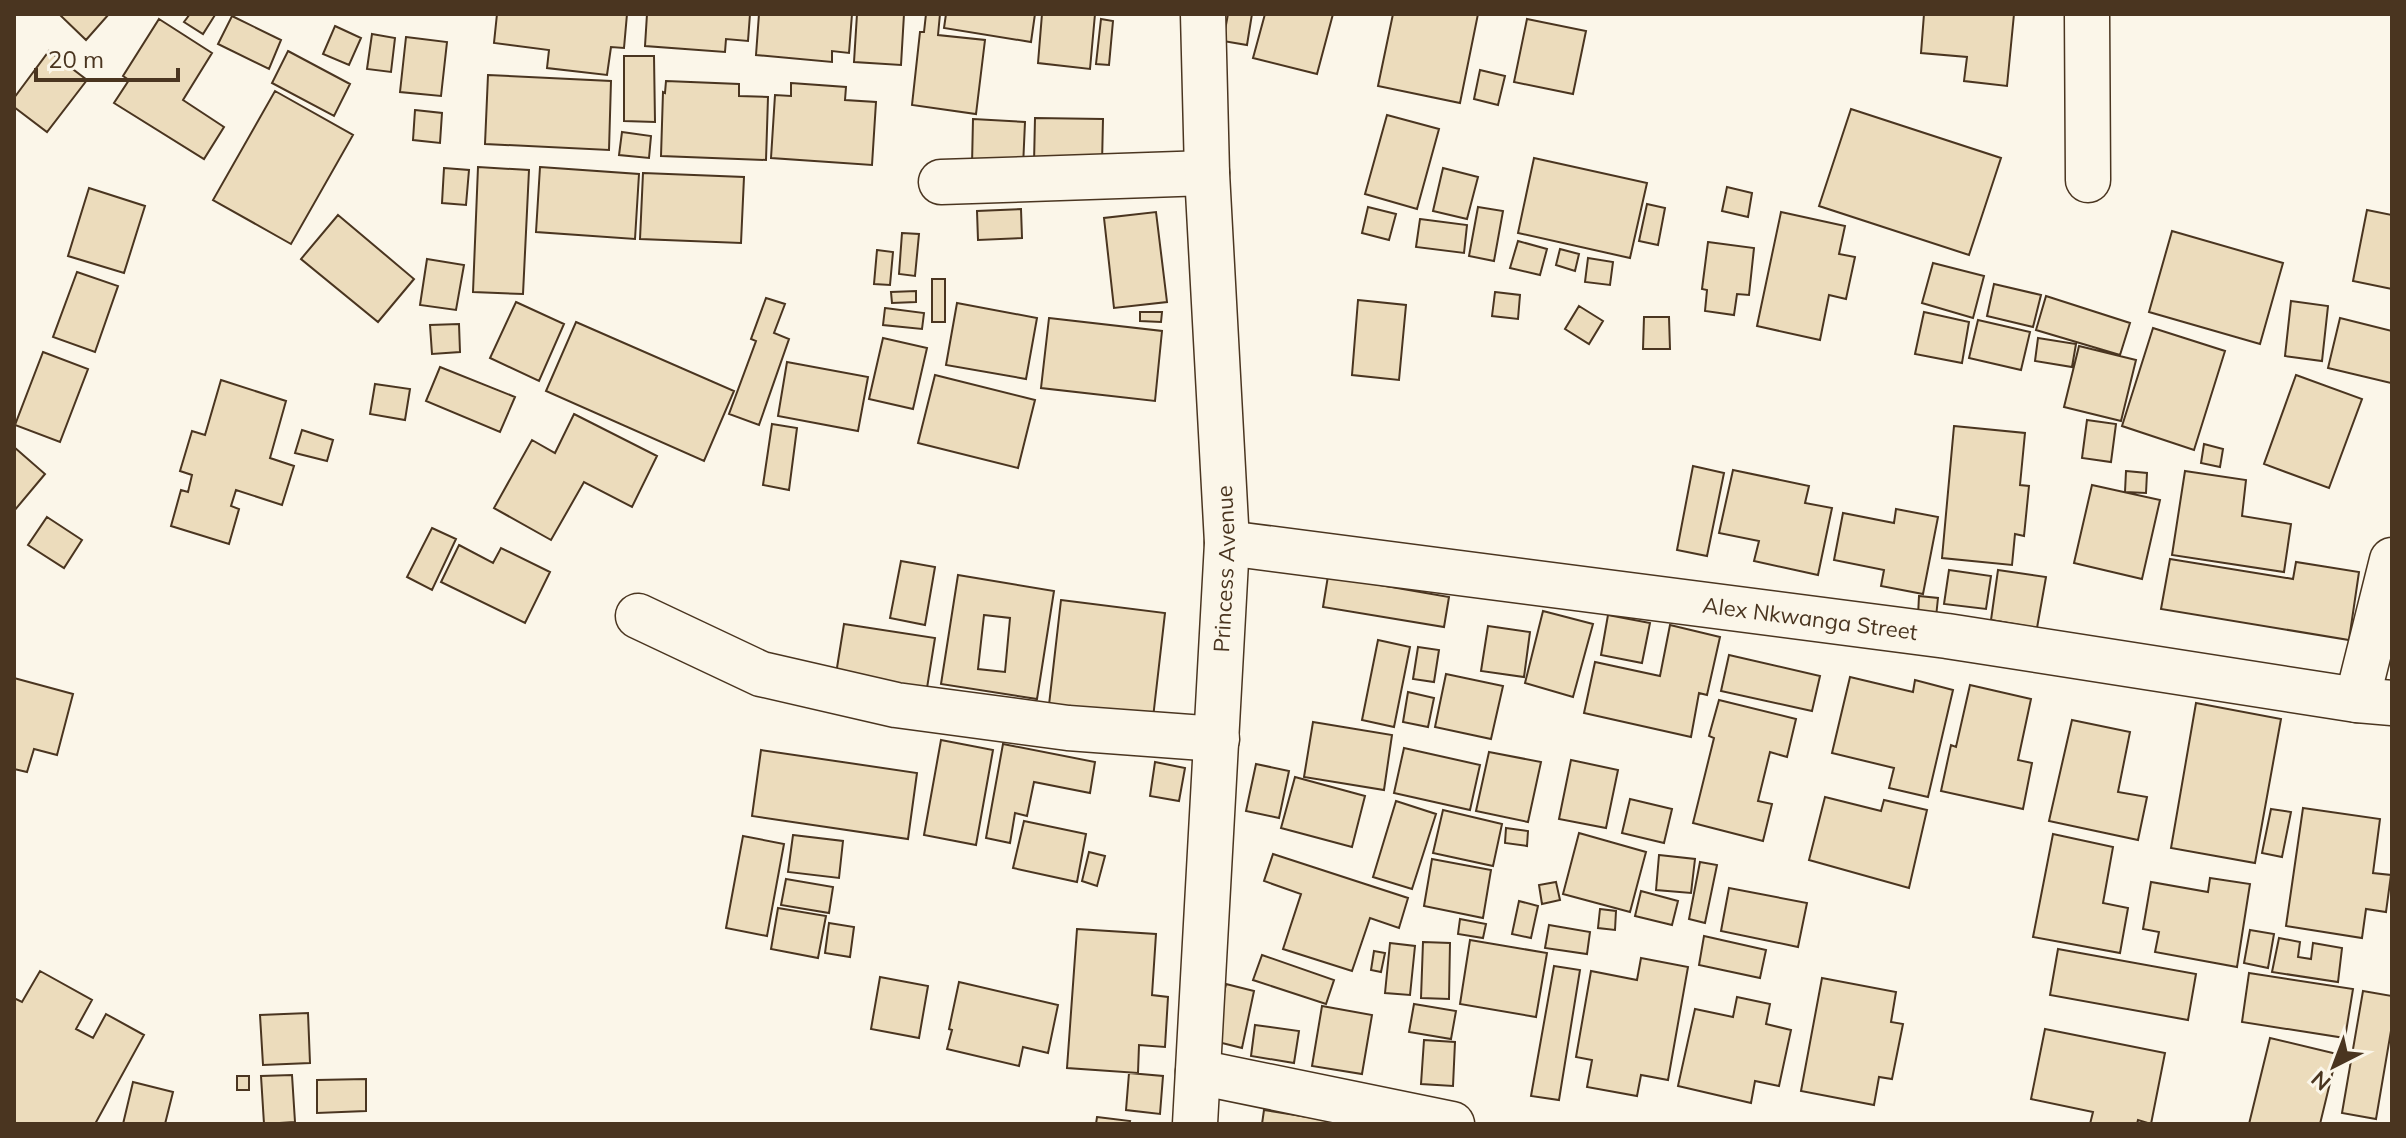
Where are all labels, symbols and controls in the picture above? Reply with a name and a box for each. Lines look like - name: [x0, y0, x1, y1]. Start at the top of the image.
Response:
- scale bar: [36, 32, 178, 82]
- text: 20 m: [48, 44, 104, 74]
- street label: Princess Avenue: [1207, 485, 1241, 653]
- street label: Alex Nkwanga Street: [1701, 591, 1920, 646]
- north arrow: [2294, 1026, 2374, 1106]
- text: N: [2305, 1065, 2336, 1097]

